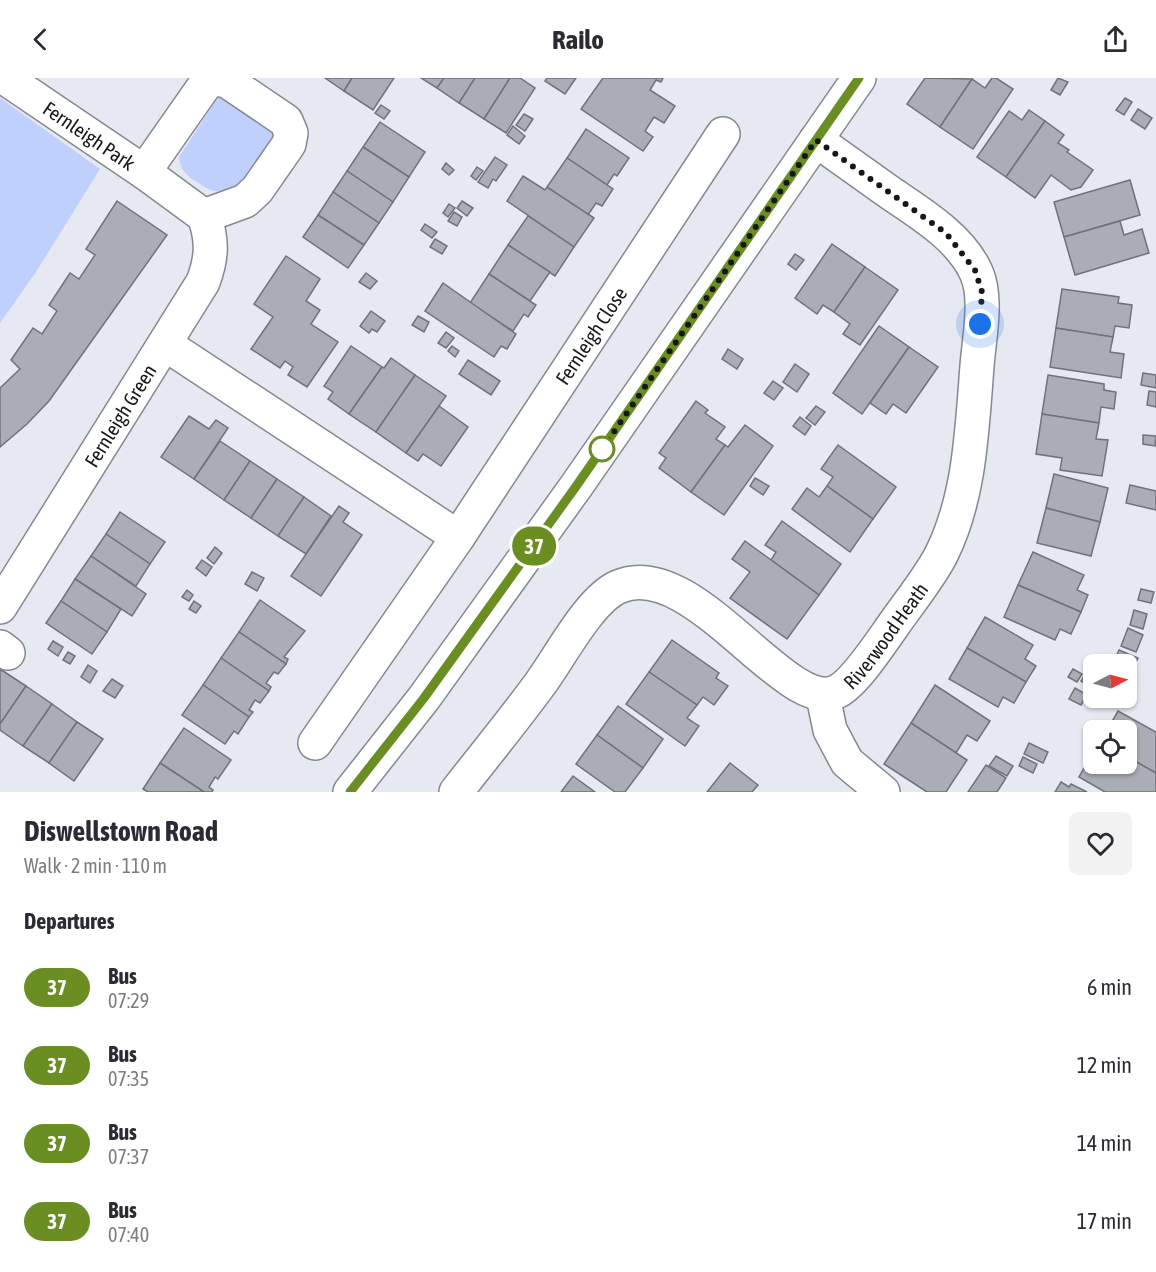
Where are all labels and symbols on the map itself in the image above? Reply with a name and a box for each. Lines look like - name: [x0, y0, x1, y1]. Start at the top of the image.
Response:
- street label: Fernleigh Park: [39, 96, 140, 174]
- street label: Fernleigh Close: [550, 282, 631, 389]
- your location: [965, 309, 995, 339]
- street label: Fernleigh Green: [79, 360, 160, 471]
- unlabelled marker: [589, 436, 615, 462]
- line badge: 37: [507, 526, 561, 566]
- street label: Riverwood Heath: [838, 578, 932, 693]
- north arrow: [1083, 654, 1137, 708]

